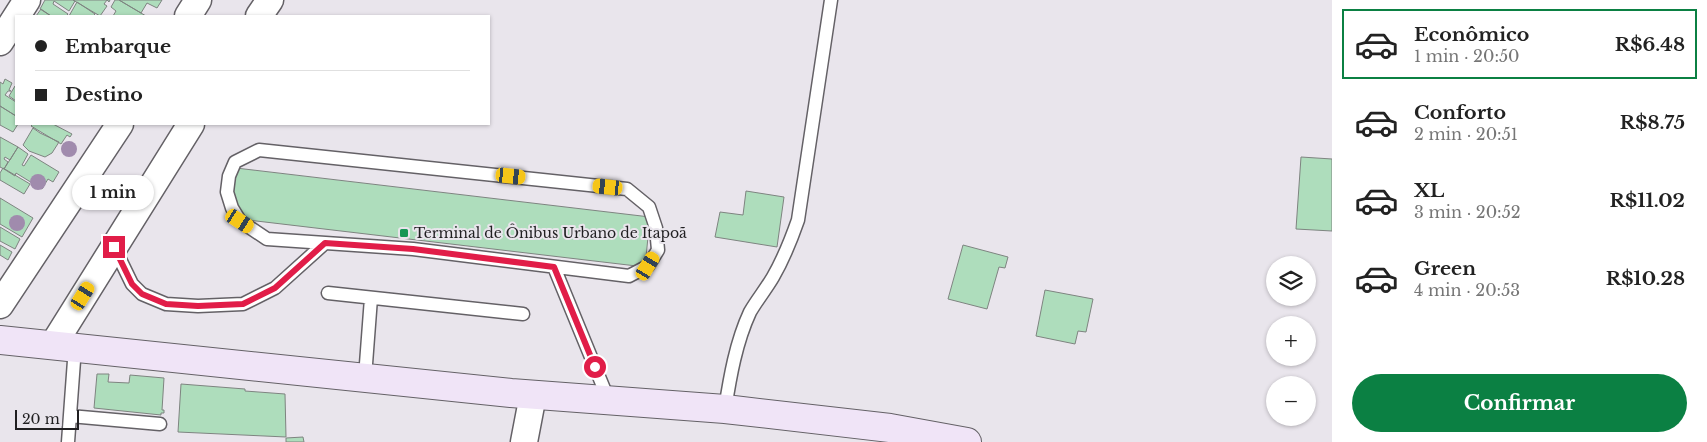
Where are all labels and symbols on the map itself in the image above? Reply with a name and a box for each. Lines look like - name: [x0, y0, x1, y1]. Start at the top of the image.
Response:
- car: [495, 167, 526, 185]
- callout: 1 min: [73, 174, 155, 210]
- car: [592, 178, 623, 196]
- car: [223, 207, 256, 235]
- place label: Terminal de Ônibus Urbano de Itapoã: [414, 223, 687, 242]
- marker: Terminal de Ônibus Urbano de Itapoã: [398, 227, 410, 239]
- route end: [103, 236, 125, 258]
- car: [633, 249, 662, 283]
- car: [68, 279, 97, 313]
- route start: [584, 356, 606, 378]
- scale bar: [15, 407, 79, 430]

